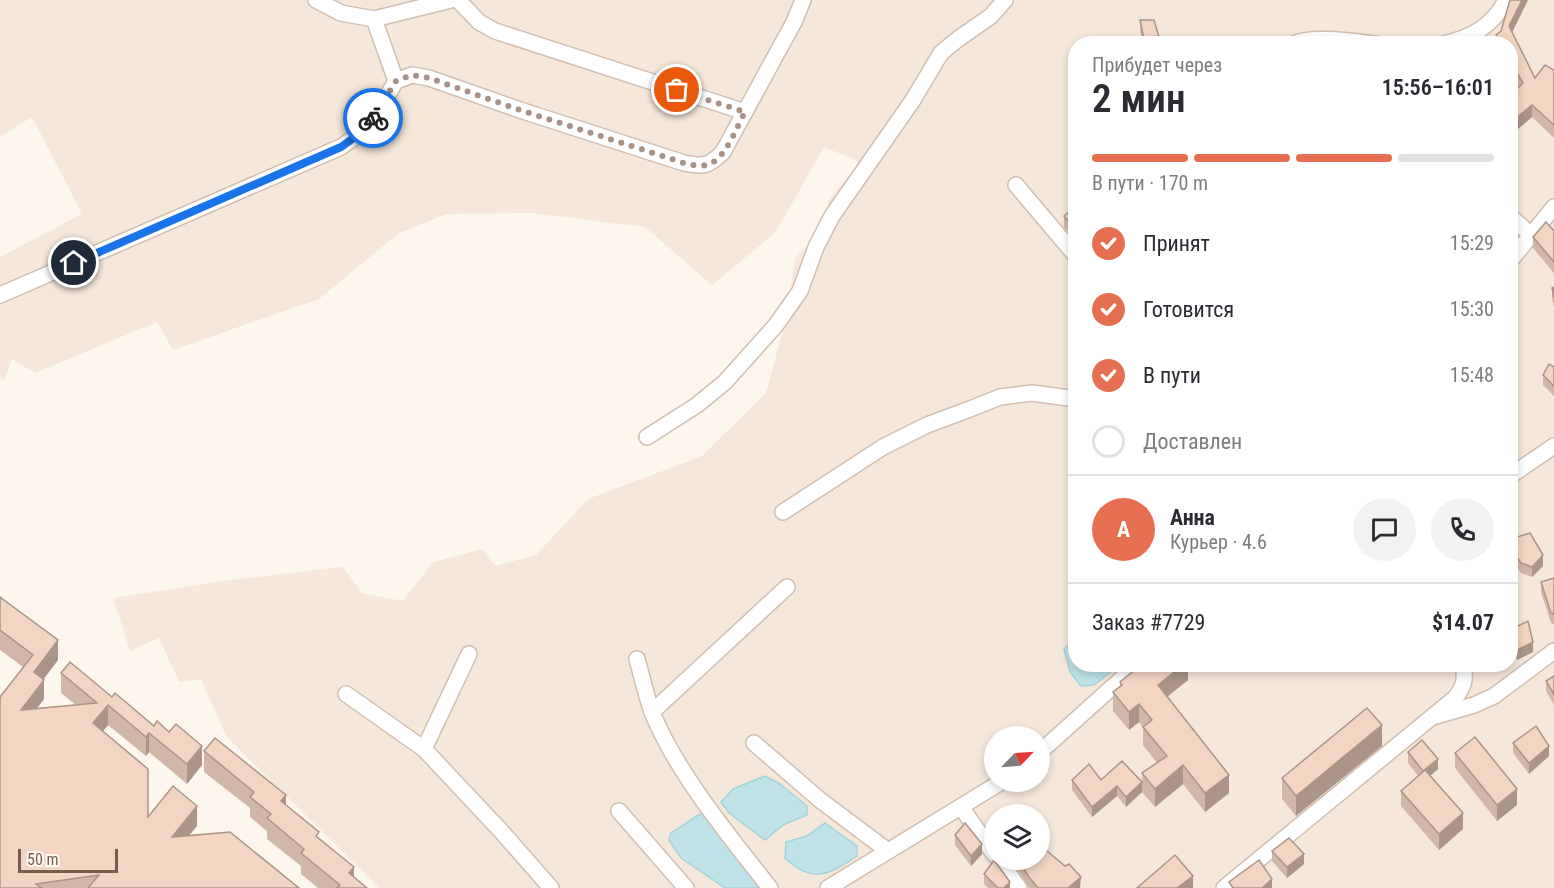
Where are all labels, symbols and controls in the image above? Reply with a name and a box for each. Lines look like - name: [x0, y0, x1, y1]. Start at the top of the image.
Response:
- text: Прибудет через: [1092, 53, 1222, 77]
- pin: [651, 64, 702, 115]
- icon: bag: [660, 73, 693, 106]
- text: 15:56–16:01: [1382, 75, 1494, 100]
- text: 2 мин: [1092, 76, 1185, 122]
- courier: [343, 88, 403, 148]
- icon: bike: [357, 102, 390, 135]
- text: В пути · 170 m: [1092, 171, 1208, 195]
- icon: check: [1092, 227, 1125, 260]
- text: Принят: [1143, 231, 1210, 256]
- text: 15:29: [1450, 231, 1494, 255]
- pin: [48, 237, 99, 288]
- icon: home: [57, 246, 90, 279]
- icon: check: [1092, 293, 1125, 326]
- text: Готовится: [1143, 297, 1234, 322]
- text: 15:30: [1450, 297, 1494, 321]
- icon: check: [1092, 359, 1125, 392]
- text: В пути: [1143, 363, 1201, 388]
- text: 15:48: [1450, 363, 1494, 387]
- text: Доставлен: [1143, 429, 1242, 454]
- button: chat: [1353, 498, 1416, 561]
- button: phone: [1431, 498, 1494, 561]
- text: Анна: [1170, 505, 1215, 530]
- text: А: [1117, 517, 1130, 542]
- text: Курьер · 4.6: [1170, 530, 1267, 554]
- text: Заказ #7729: [1092, 610, 1205, 635]
- text: $14.07: [1432, 610, 1494, 635]
- north arrow: [984, 726, 1050, 792]
- map controls: [984, 726, 1050, 870]
- button: layers: [984, 804, 1050, 870]
- scale bar: [18, 846, 118, 874]
- text: 50 m: [27, 850, 59, 869]

